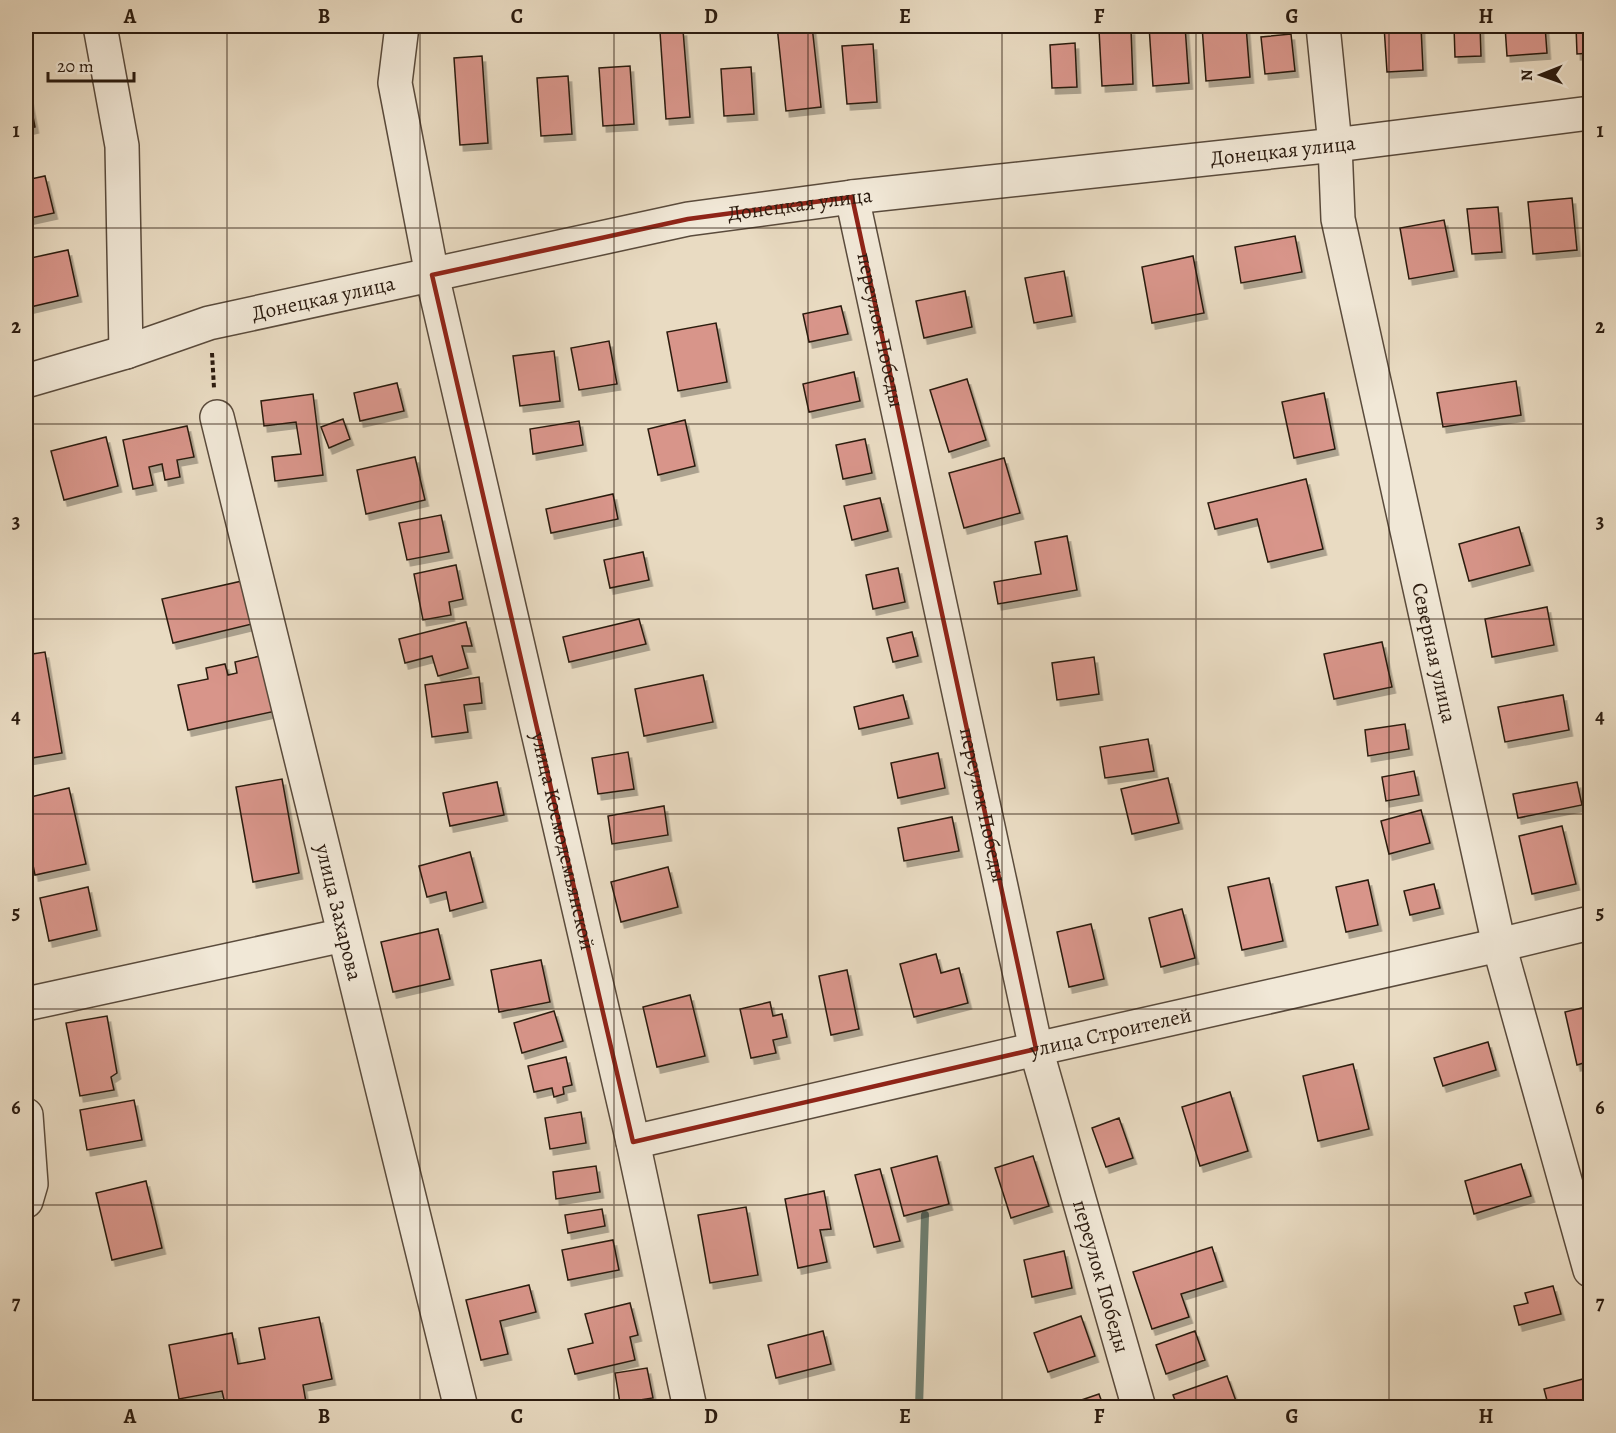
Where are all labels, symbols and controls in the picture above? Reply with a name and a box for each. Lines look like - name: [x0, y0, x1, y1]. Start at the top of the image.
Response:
- text: A: [123, 3, 137, 30]
- text: B: [318, 3, 330, 30]
- text: C: [511, 3, 523, 30]
- text: D: [704, 3, 718, 30]
- text: E: [899, 3, 911, 30]
- text: F: [1094, 3, 1105, 30]
- text: G: [1285, 3, 1299, 30]
- text: H: [1479, 3, 1494, 30]
- scale bar: [48, 45, 134, 83]
- north arrow: [1511, 45, 1571, 105]
- text: 20 m: [57, 54, 94, 78]
- text: N: [1516, 69, 1538, 81]
- text: 1: [12, 117, 20, 144]
- text: 1: [1596, 117, 1604, 144]
- street label: Донецкая улица: [1209, 129, 1357, 172]
- street label: Донецкая улица: [726, 181, 874, 228]
- street label: переулок Победы: [850, 250, 911, 410]
- street label: Донецкая улица: [249, 269, 398, 327]
- text: 2: [11, 313, 21, 340]
- text: 2: [1595, 313, 1605, 340]
- text: 3: [12, 508, 20, 535]
- text: 3: [1596, 508, 1604, 535]
- street label: Северная улица: [1405, 580, 1463, 726]
- text: 4: [11, 703, 21, 730]
- text: 4: [1595, 703, 1605, 730]
- street label: переулок Победы: [953, 725, 1014, 885]
- street label: улица Космодемьянской: [524, 728, 602, 953]
- street label: улица Захарова: [308, 840, 369, 984]
- text: 5: [12, 899, 20, 926]
- text: 5: [1596, 899, 1604, 926]
- street label: улица Строителей: [1026, 1000, 1194, 1064]
- text: 6: [11, 1094, 21, 1121]
- text: 6: [1595, 1094, 1605, 1121]
- street label: переулок Победы: [1066, 1196, 1136, 1356]
- text: 7: [12, 1289, 21, 1316]
- text: 7: [1596, 1289, 1605, 1316]
- text: A: [123, 1403, 137, 1430]
- text: B: [318, 1403, 330, 1430]
- text: C: [511, 1403, 523, 1430]
- text: D: [704, 1403, 718, 1430]
- text: E: [899, 1403, 911, 1430]
- text: F: [1094, 1403, 1105, 1430]
- text: G: [1285, 1403, 1299, 1430]
- text: H: [1479, 1403, 1494, 1430]

